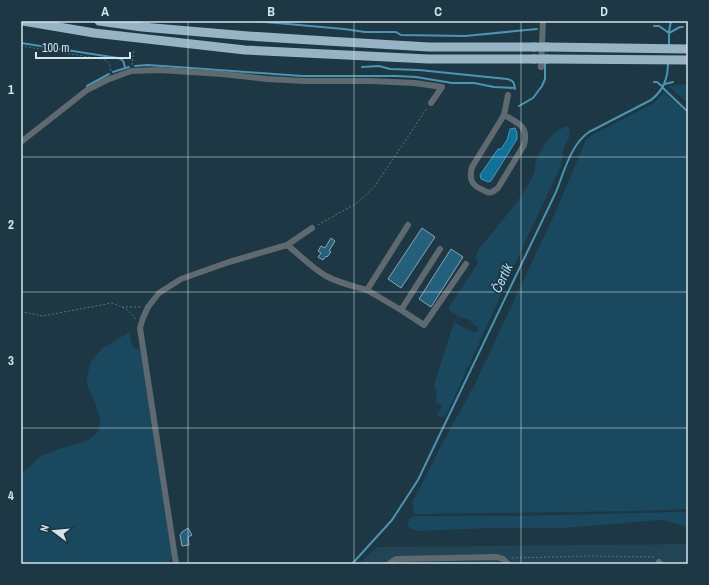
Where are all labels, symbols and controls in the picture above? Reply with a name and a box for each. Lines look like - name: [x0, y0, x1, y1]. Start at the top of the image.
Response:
- text: A: [101, 3, 109, 20]
- text: B: [267, 3, 275, 20]
- text: C: [434, 3, 442, 20]
- text: D: [600, 3, 608, 20]
- scale bar: [36, 34, 130, 60]
- text: 100 m: [42, 40, 69, 56]
- text: 1: [8, 81, 14, 98]
- text: 2: [8, 216, 14, 233]
- water label: Čertík: [487, 259, 517, 296]
- text: 3: [8, 352, 14, 369]
- text: 4: [8, 487, 14, 504]
- north arrow: [34, 511, 74, 551]
- text: N: [37, 523, 52, 533]

